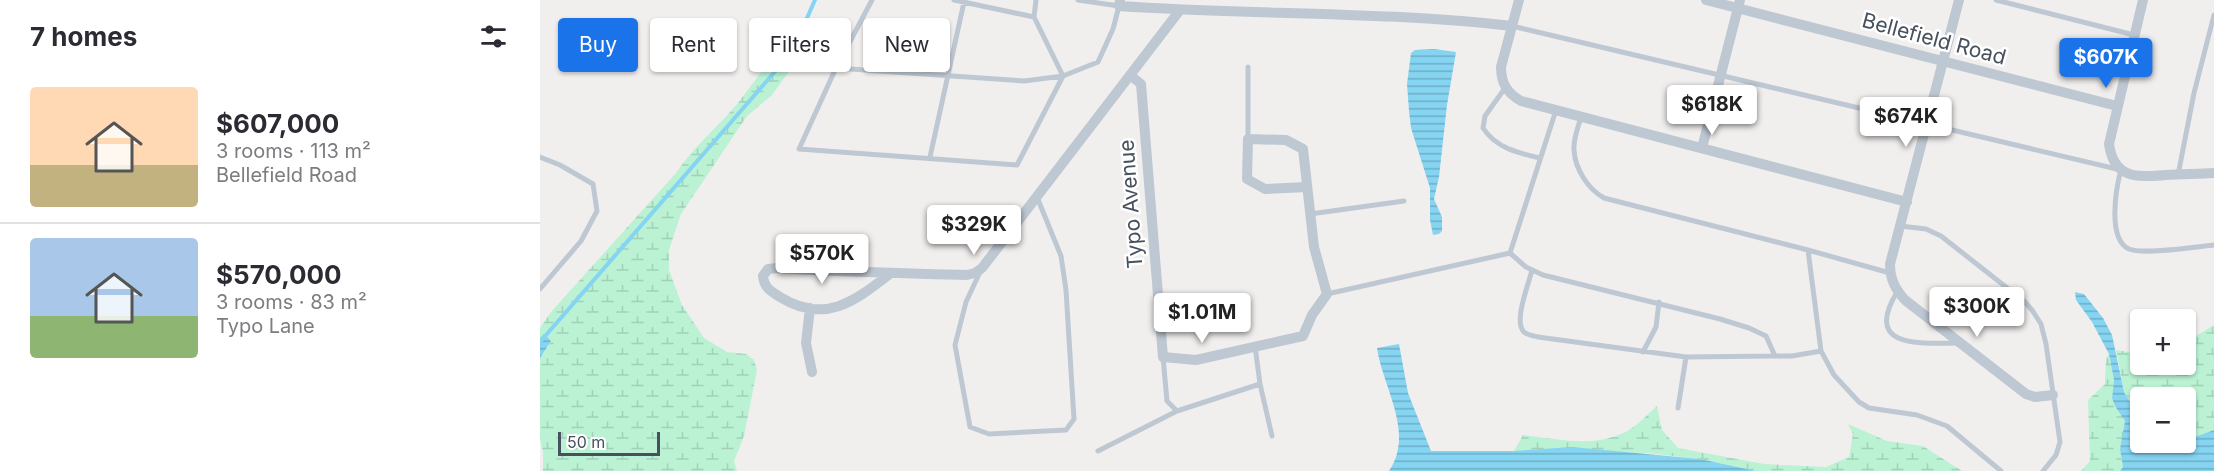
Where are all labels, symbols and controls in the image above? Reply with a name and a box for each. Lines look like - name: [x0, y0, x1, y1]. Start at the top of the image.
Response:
- street label: Bellefield Road: [1859, 7, 2009, 70]
- chip: Buy: [558, 18, 638, 72]
- chip: Rent: [650, 18, 737, 72]
- chip: Filters: [749, 18, 851, 72]
- chip: New: [863, 18, 950, 72]
- icon: filters: [477, 20, 510, 53]
- text: 7 homes: [30, 21, 137, 52]
- pin: $607K: [2064, 38, 2148, 89]
- text: $607K: [2073, 45, 2139, 69]
- pin: $618K: [1670, 85, 1754, 136]
- text: $618K: [1681, 92, 1743, 116]
- pin: $674K: [1864, 97, 1948, 148]
- text: $674K: [1874, 104, 1938, 128]
- text: $607,000: [216, 108, 339, 139]
- icon: home: [78, 111, 150, 183]
- text: 3 rooms · 113 m²: [216, 139, 371, 163]
- street label: Typo Avenue: [1114, 139, 1147, 269]
- text: Bellefield Road: [216, 163, 357, 187]
- pin: $329K: [932, 205, 1016, 256]
- text: $329K: [941, 212, 1007, 236]
- pin: $570K: [780, 234, 864, 285]
- text: $570K: [789, 241, 855, 265]
- text: $570,000: [216, 259, 342, 290]
- icon: home: [78, 262, 150, 334]
- pin: $300K: [1935, 287, 2019, 338]
- text: 3 rooms · 83 m²: [216, 290, 367, 314]
- pin: $1.01M: [1153, 293, 1251, 344]
- text: $300K: [1943, 294, 2011, 318]
- text: $1.01M: [1168, 300, 1236, 324]
- map controls: [2130, 309, 2196, 453]
- button: +: [2130, 309, 2196, 375]
- text: Typo Lane: [216, 314, 315, 338]
- button: −: [2130, 387, 2196, 453]
- scale bar: [558, 429, 660, 456]
- text: 50 m: [567, 432, 605, 452]

